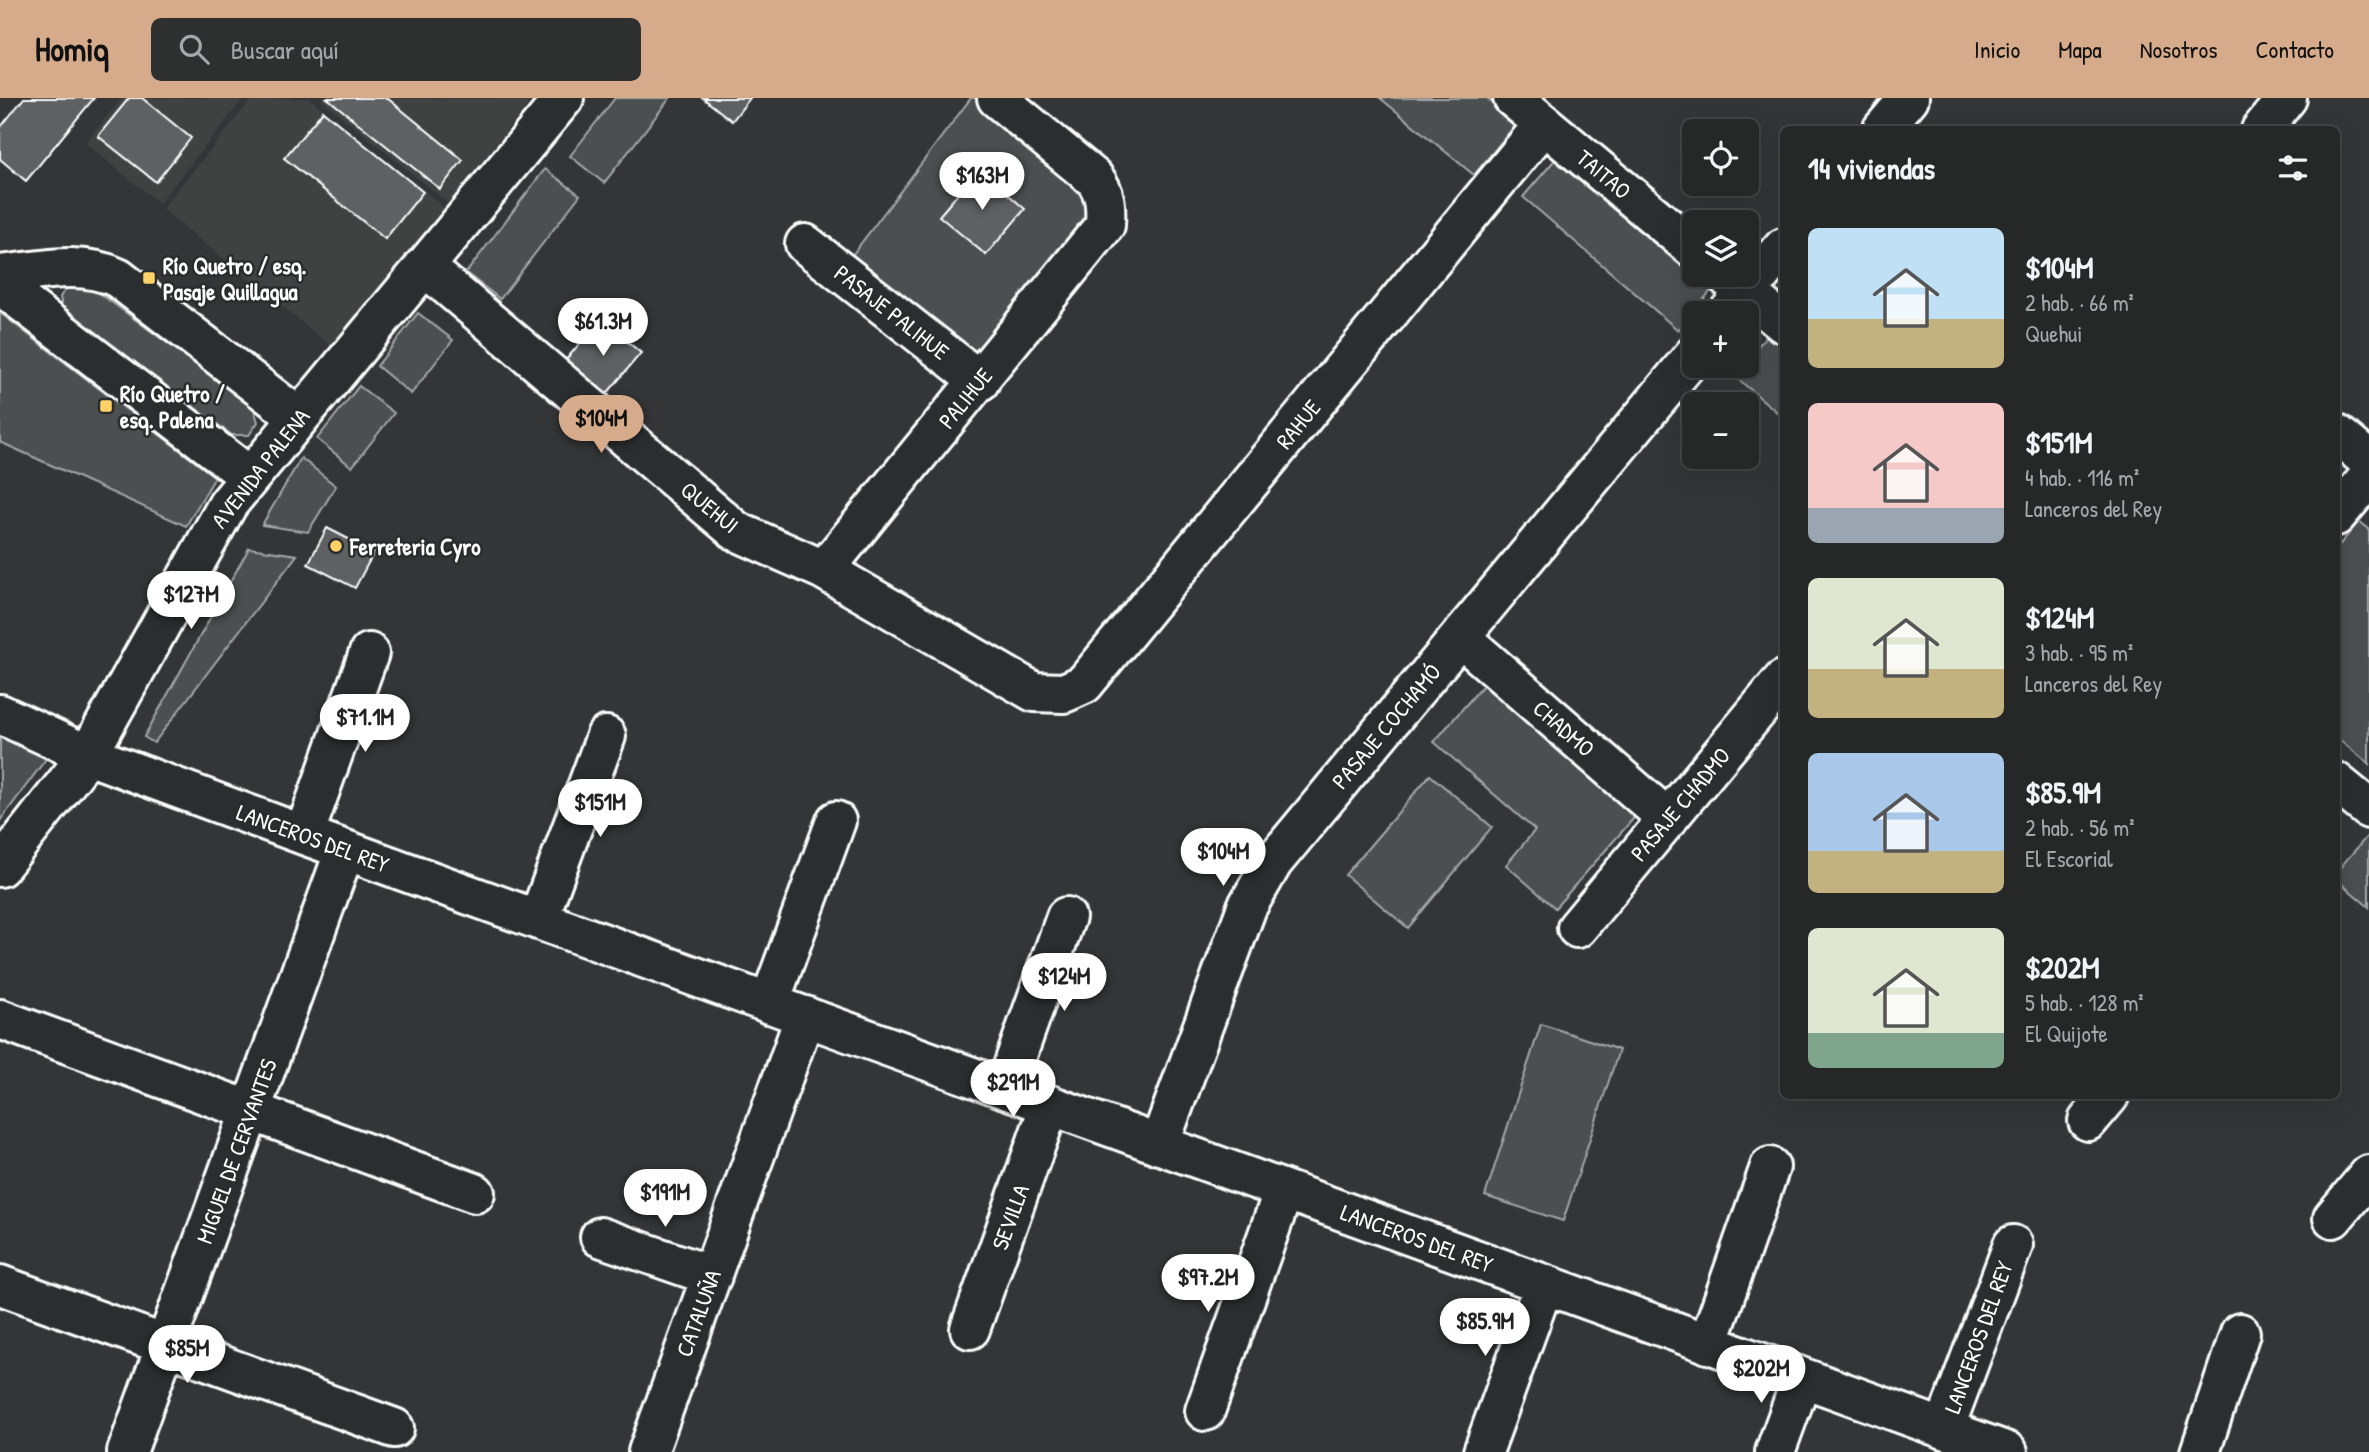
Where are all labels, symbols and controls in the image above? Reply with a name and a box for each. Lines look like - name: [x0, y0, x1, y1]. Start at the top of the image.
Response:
- search box: [151, 18, 641, 81]
- text: Homiq: [35, 27, 109, 71]
- icon: search: [175, 30, 213, 68]
- text: Buscar aquí: [231, 32, 339, 67]
- text: Inicio: [1974, 33, 2020, 65]
- text: Mapa: [2058, 33, 2102, 65]
- text: Nosotros: [2140, 33, 2217, 65]
- text: Contacto: [2255, 33, 2334, 65]
- map controls: [1682, 119, 1759, 469]
- button: locate: [1682, 119, 1759, 196]
- street label: TAITAO: [1570, 142, 1638, 206]
- text: 14 viviendas: [1808, 148, 1935, 188]
- icon: filters: [2274, 149, 2312, 187]
- pin: $163M: [933, 152, 1031, 212]
- text: $163M: [955, 159, 1009, 190]
- button: layers: [1682, 210, 1759, 287]
- text: $104M: [2025, 247, 2094, 287]
- place label: Río Quetro / esq. Pasaje Quillagua: [163, 250, 307, 308]
- icon: home: [1864, 256, 1948, 340]
- street label: PASAJE PALIHUE: [828, 257, 956, 367]
- marker: Río Quetro / esq. Pasaje Quillagua: [141, 270, 157, 286]
- text: 2 hab. · 66 m²: [2025, 287, 2134, 318]
- pin: $61.3M: [546, 299, 660, 358]
- button: +: [1682, 301, 1759, 378]
- text: $61.3M: [574, 305, 632, 336]
- text: Quehui: [2025, 318, 2082, 349]
- street label: PALIHUE: [931, 361, 999, 435]
- place label: Río Quetro / esq. Palena: [120, 378, 225, 436]
- button: −: [1682, 392, 1759, 469]
- street label: RAHUE: [1269, 393, 1327, 455]
- pin: $104M: [552, 396, 650, 455]
- marker: Río Quetro / esq. Palena: [98, 398, 114, 414]
- street label: AVENIDA PALENA: [203, 402, 317, 534]
- text: $104M: [575, 402, 627, 433]
- text: $151M: [2025, 422, 2093, 462]
- icon: home: [1864, 431, 1948, 515]
- text: 4 hab. · 116 m²: [2025, 462, 2139, 493]
- street label: QUEHUI: [674, 474, 746, 540]
- text: Lanceros del Rey: [2025, 493, 2162, 524]
- place label: Ferreteria Cyro: [349, 531, 481, 563]
- marker: Ferreteria Cyro: [328, 538, 344, 554]
- pin: $127M: [142, 572, 240, 631]
- text: $127M: [163, 578, 219, 609]
- text: $124M: [2025, 597, 2094, 637]
- icon: home: [1864, 606, 1948, 690]
- text: 3 hab. · 95 m²: [2025, 637, 2133, 668]
- street label: PASAJE COCHAMÓ: [1324, 657, 1448, 795]
- text: Lanceros del Rey: [2025, 668, 2162, 699]
- street label: CHADMO: [1527, 693, 1601, 763]
- pin: $71.1M: [308, 694, 422, 754]
- text: $71.1M: [336, 701, 394, 732]
- street label: PASAJE CHADMO: [1623, 740, 1737, 868]
- text: $85.9M: [2025, 772, 2101, 812]
- pin: $151M: [551, 780, 649, 839]
- icon: home: [1864, 781, 1948, 865]
- text: $151M: [574, 786, 626, 817]
- street label: LANCEROS DEL REY: [233, 796, 393, 880]
- text: 2 hab. · 56 m²: [2025, 812, 2134, 843]
- pin: $104M: [1174, 828, 1272, 888]
- text: $104M: [1197, 835, 1249, 866]
- text: El Escorial: [2025, 843, 2113, 874]
- text: $202M: [2025, 947, 2100, 987]
- pin: $124M: [1015, 954, 1113, 1013]
- icon: home: [1864, 956, 1948, 1040]
- text: $124M: [1037, 960, 1091, 991]
- text: 5 hab. · 128 m²: [2025, 987, 2144, 1018]
- text: El Quijote: [2025, 1018, 2108, 1049]
- street label: MIGUEL DE CERVANTES: [188, 1054, 284, 1248]
- pin: $291M: [964, 1060, 1062, 1119]
- text: $291M: [987, 1066, 1039, 1097]
- pin: $191M: [616, 1170, 714, 1229]
- text: $191M: [640, 1176, 690, 1207]
- street label: SEVILLA: [984, 1180, 1036, 1254]
- street label: LANCEROS DEL REY: [1337, 1196, 1497, 1280]
- pin: $97.2M: [1151, 1254, 1265, 1314]
- street label: LANCEROS DEL REY: [1936, 1257, 2020, 1417]
- text: $97.2M: [1178, 1261, 1238, 1292]
- street label: CATALUÑA: [668, 1265, 728, 1361]
- pin: $85.9M: [1428, 1298, 1542, 1358]
- text: $85.9M: [1456, 1305, 1514, 1336]
- pin: $85M: [146, 1326, 228, 1385]
- text: $85M: [164, 1332, 210, 1363]
- pin: $202M: [1712, 1346, 1810, 1405]
- text: $202M: [1732, 1352, 1790, 1383]

